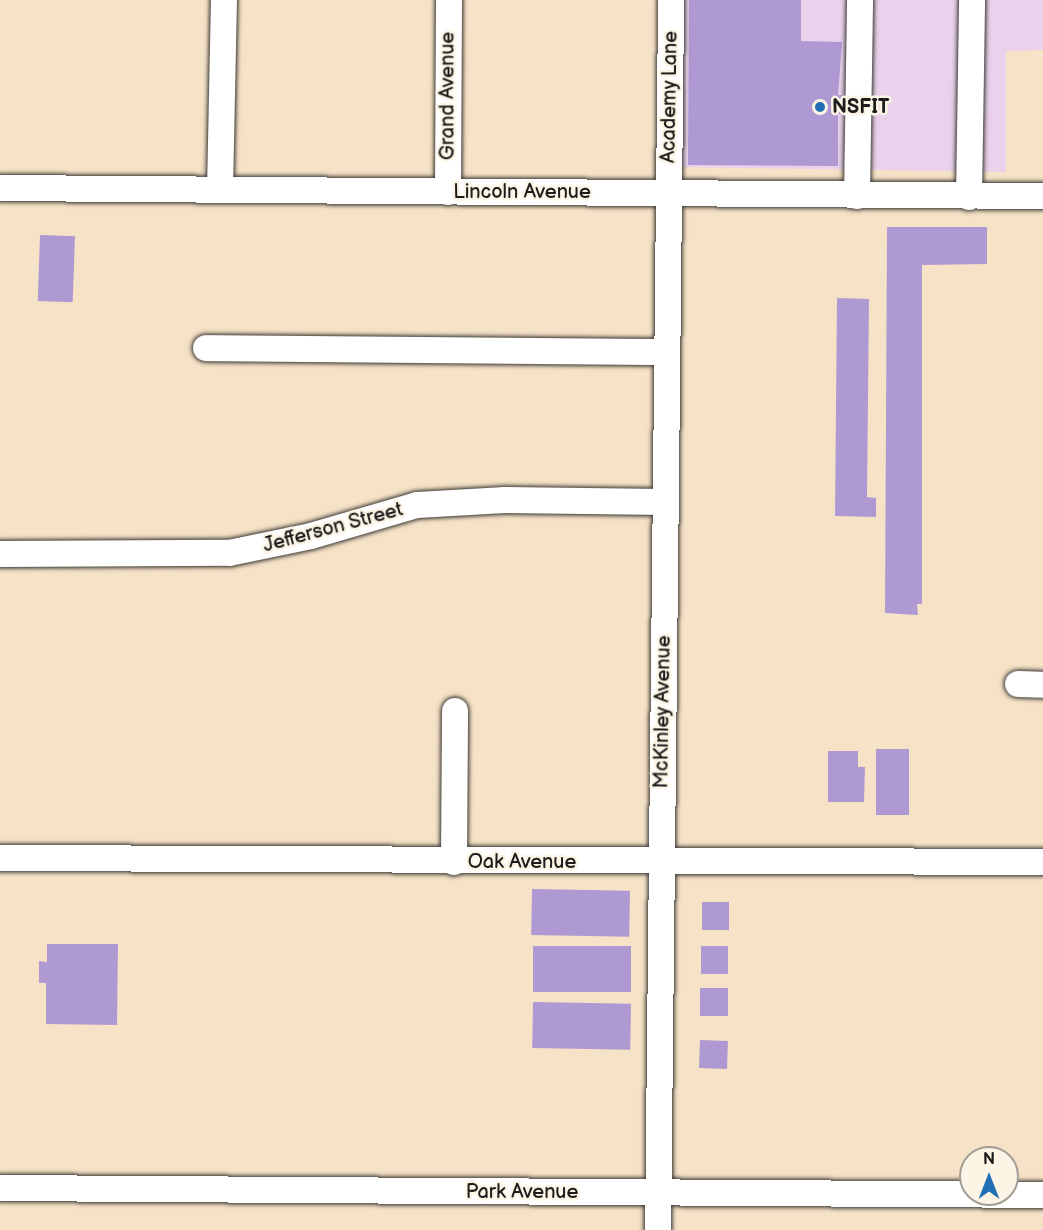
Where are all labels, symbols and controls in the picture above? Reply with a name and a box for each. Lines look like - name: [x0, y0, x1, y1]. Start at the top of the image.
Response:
- street label: Academy Lane: [657, 30, 683, 164]
- street label: Grand Avenue: [436, 32, 460, 160]
- place label: NSFIT: [832, 95, 889, 119]
- marker: NSFIT: [813, 100, 827, 114]
- street label: Lincoln Avenue: [453, 180, 591, 204]
- street label: Jefferson Street: [260, 498, 406, 558]
- street label: McKinley Avenue: [650, 635, 676, 789]
- street label: Oak Avenue: [468, 850, 576, 874]
- north arrow: [959, 1146, 1019, 1206]
- text: N: [983, 1150, 995, 1169]
- street label: Park Avenue: [466, 1180, 578, 1204]

